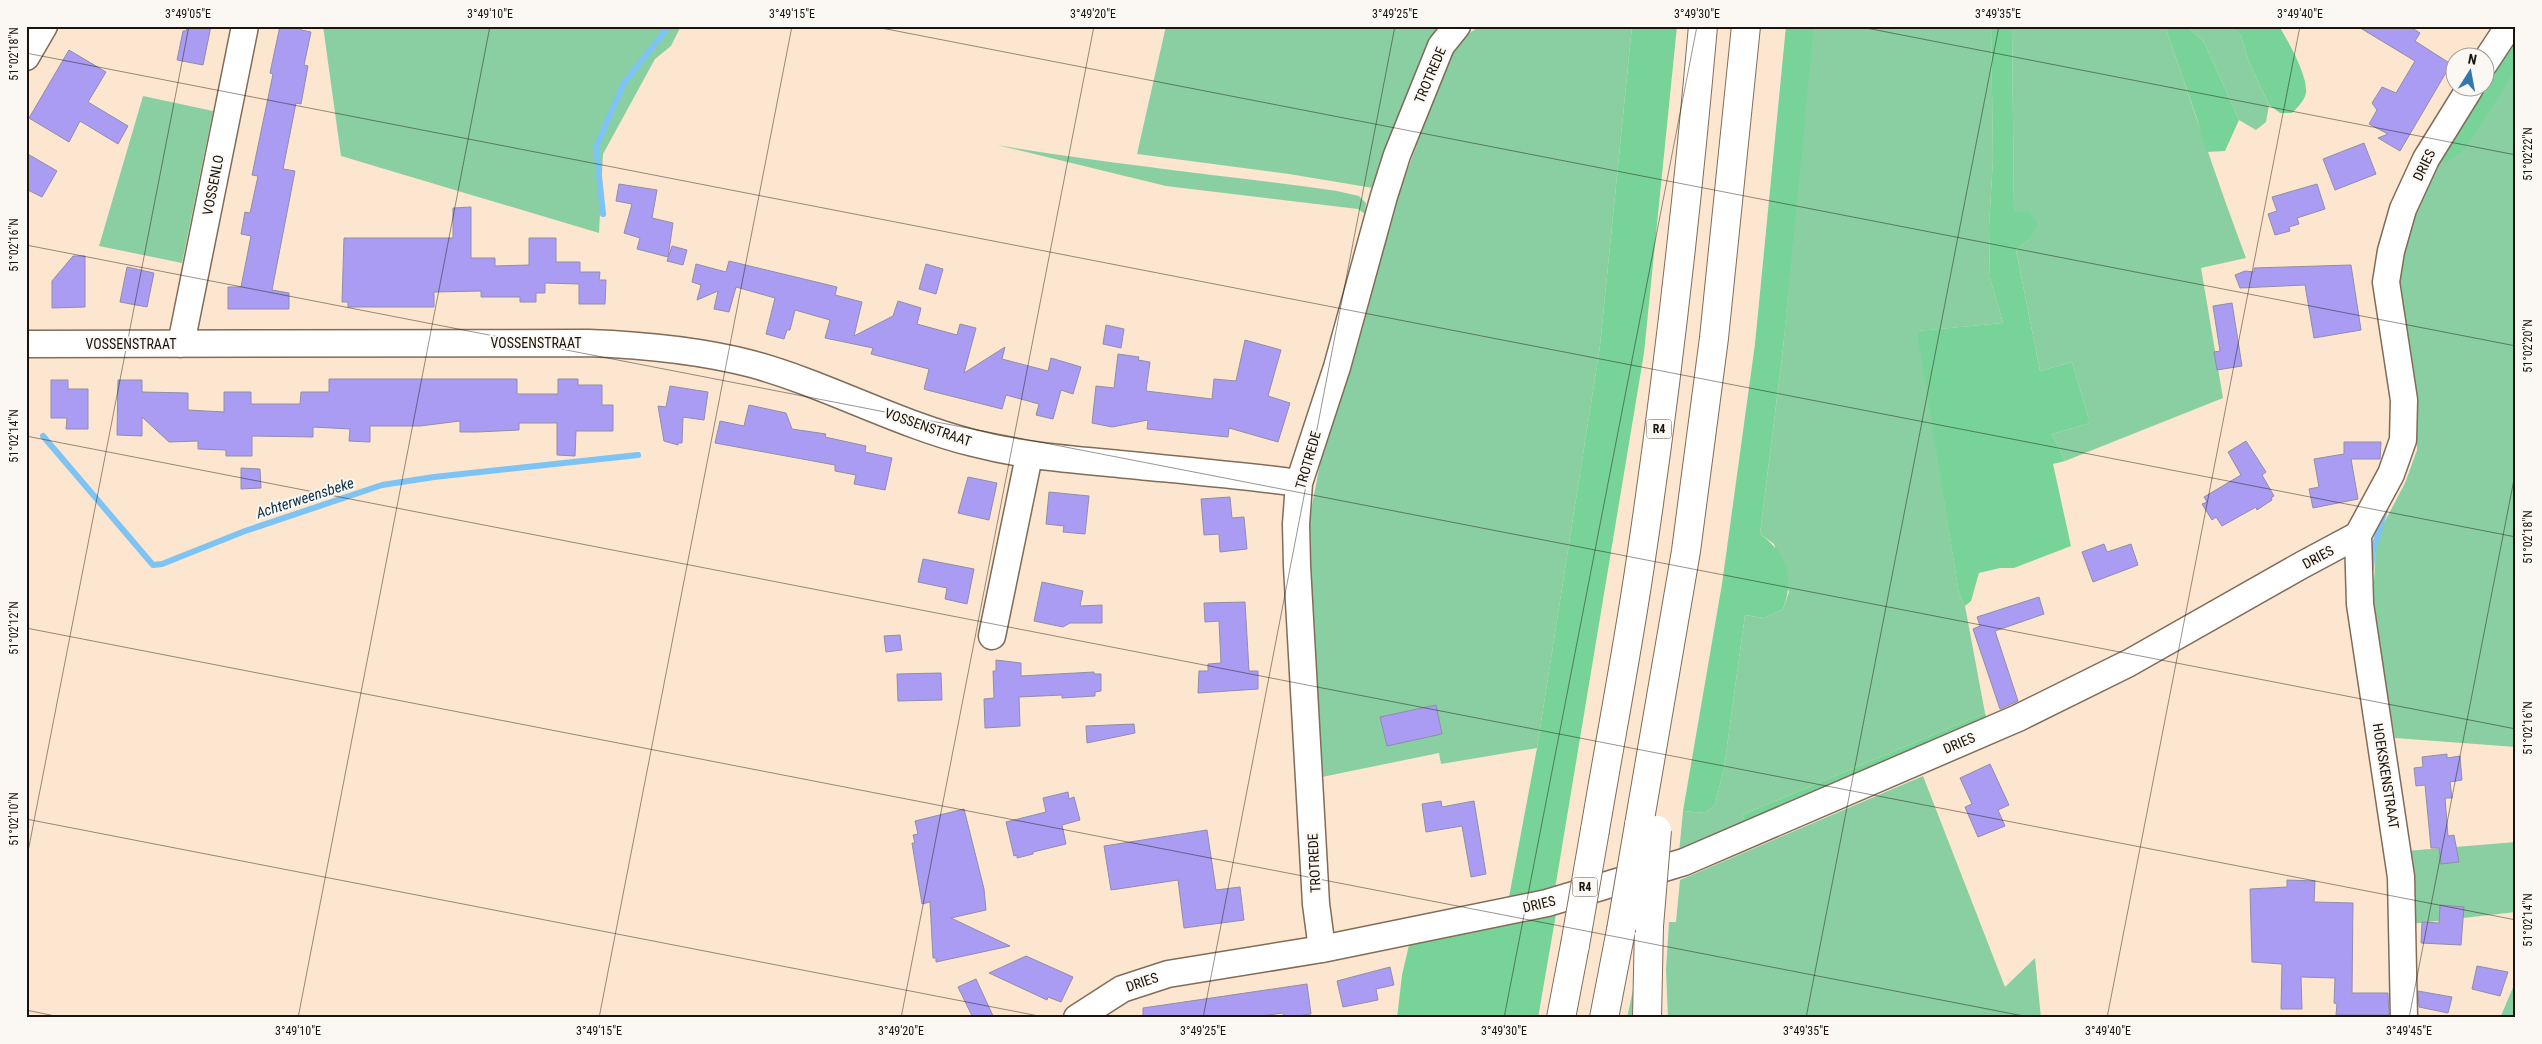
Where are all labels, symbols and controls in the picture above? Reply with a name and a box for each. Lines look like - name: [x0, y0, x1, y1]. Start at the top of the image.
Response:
- text: 3°49'05"E: [165, 7, 211, 21]
- text: 3°49'10"E: [467, 7, 513, 21]
- text: 3°49'15"E: [769, 7, 815, 21]
- text: 3°49'20"E: [1070, 7, 1116, 21]
- text: 3°49'25"E: [1372, 7, 1418, 21]
- text: 3°49'30"E: [1674, 7, 1720, 21]
- text: 3°49'35"E: [1975, 7, 2021, 21]
- text: 3°49'40"E: [2277, 7, 2323, 21]
- text: 51°02'18"N: [7, 27, 21, 81]
- street label: TROTREDE: [1411, 44, 1449, 106]
- north arrow: [2444, 48, 2494, 98]
- text: N: [2467, 51, 2478, 68]
- text: 51°02'22"N: [2521, 127, 2535, 181]
- street label: DRIES: [2410, 147, 2438, 183]
- street label: VOSSENLO: [199, 154, 227, 216]
- text: 51°02'16"N: [7, 218, 21, 272]
- text: 51°02'20"N: [2521, 319, 2535, 373]
- street label: VOSSENSTRAAT: [491, 335, 581, 351]
- street label: VOSSENSTRAAT: [86, 336, 176, 352]
- street label: VOSSENSTRAAT: [882, 405, 974, 449]
- text: 51°02'14"N: [7, 409, 21, 463]
- road number: R4: [1646, 419, 1672, 438]
- street label: TROTREDE: [1292, 429, 1324, 491]
- water label: Achterweensbeke: [253, 474, 356, 523]
- text: 51°02'18"N: [2521, 510, 2535, 564]
- street label: DRIES: [2300, 542, 2336, 572]
- text: 51°02'12"N: [7, 601, 21, 655]
- text: 51°02'16"N: [2521, 701, 2535, 755]
- street label: HOEKSKENSTRAAT: [2370, 722, 2402, 830]
- street label: DRIES: [1941, 729, 1977, 757]
- text: 51°02'10"N: [7, 792, 21, 846]
- street label: TROTREDE: [1304, 833, 1324, 893]
- road number: R4: [1572, 878, 1598, 896]
- street label: DRIES: [1521, 892, 1557, 916]
- text: 51°02'14"N: [2521, 893, 2535, 947]
- street label: DRIES: [1124, 969, 1160, 995]
- text: 3°49'10"E: [275, 1024, 321, 1038]
- text: 3°49'15"E: [576, 1024, 622, 1038]
- text: 3°49'20"E: [878, 1024, 924, 1038]
- text: 3°49'25"E: [1180, 1024, 1226, 1038]
- text: 3°49'30"E: [1481, 1024, 1527, 1038]
- text: 3°49'35"E: [1783, 1024, 1829, 1038]
- text: 3°49'40"E: [2085, 1024, 2131, 1038]
- text: 3°49'45"E: [2386, 1024, 2432, 1038]

